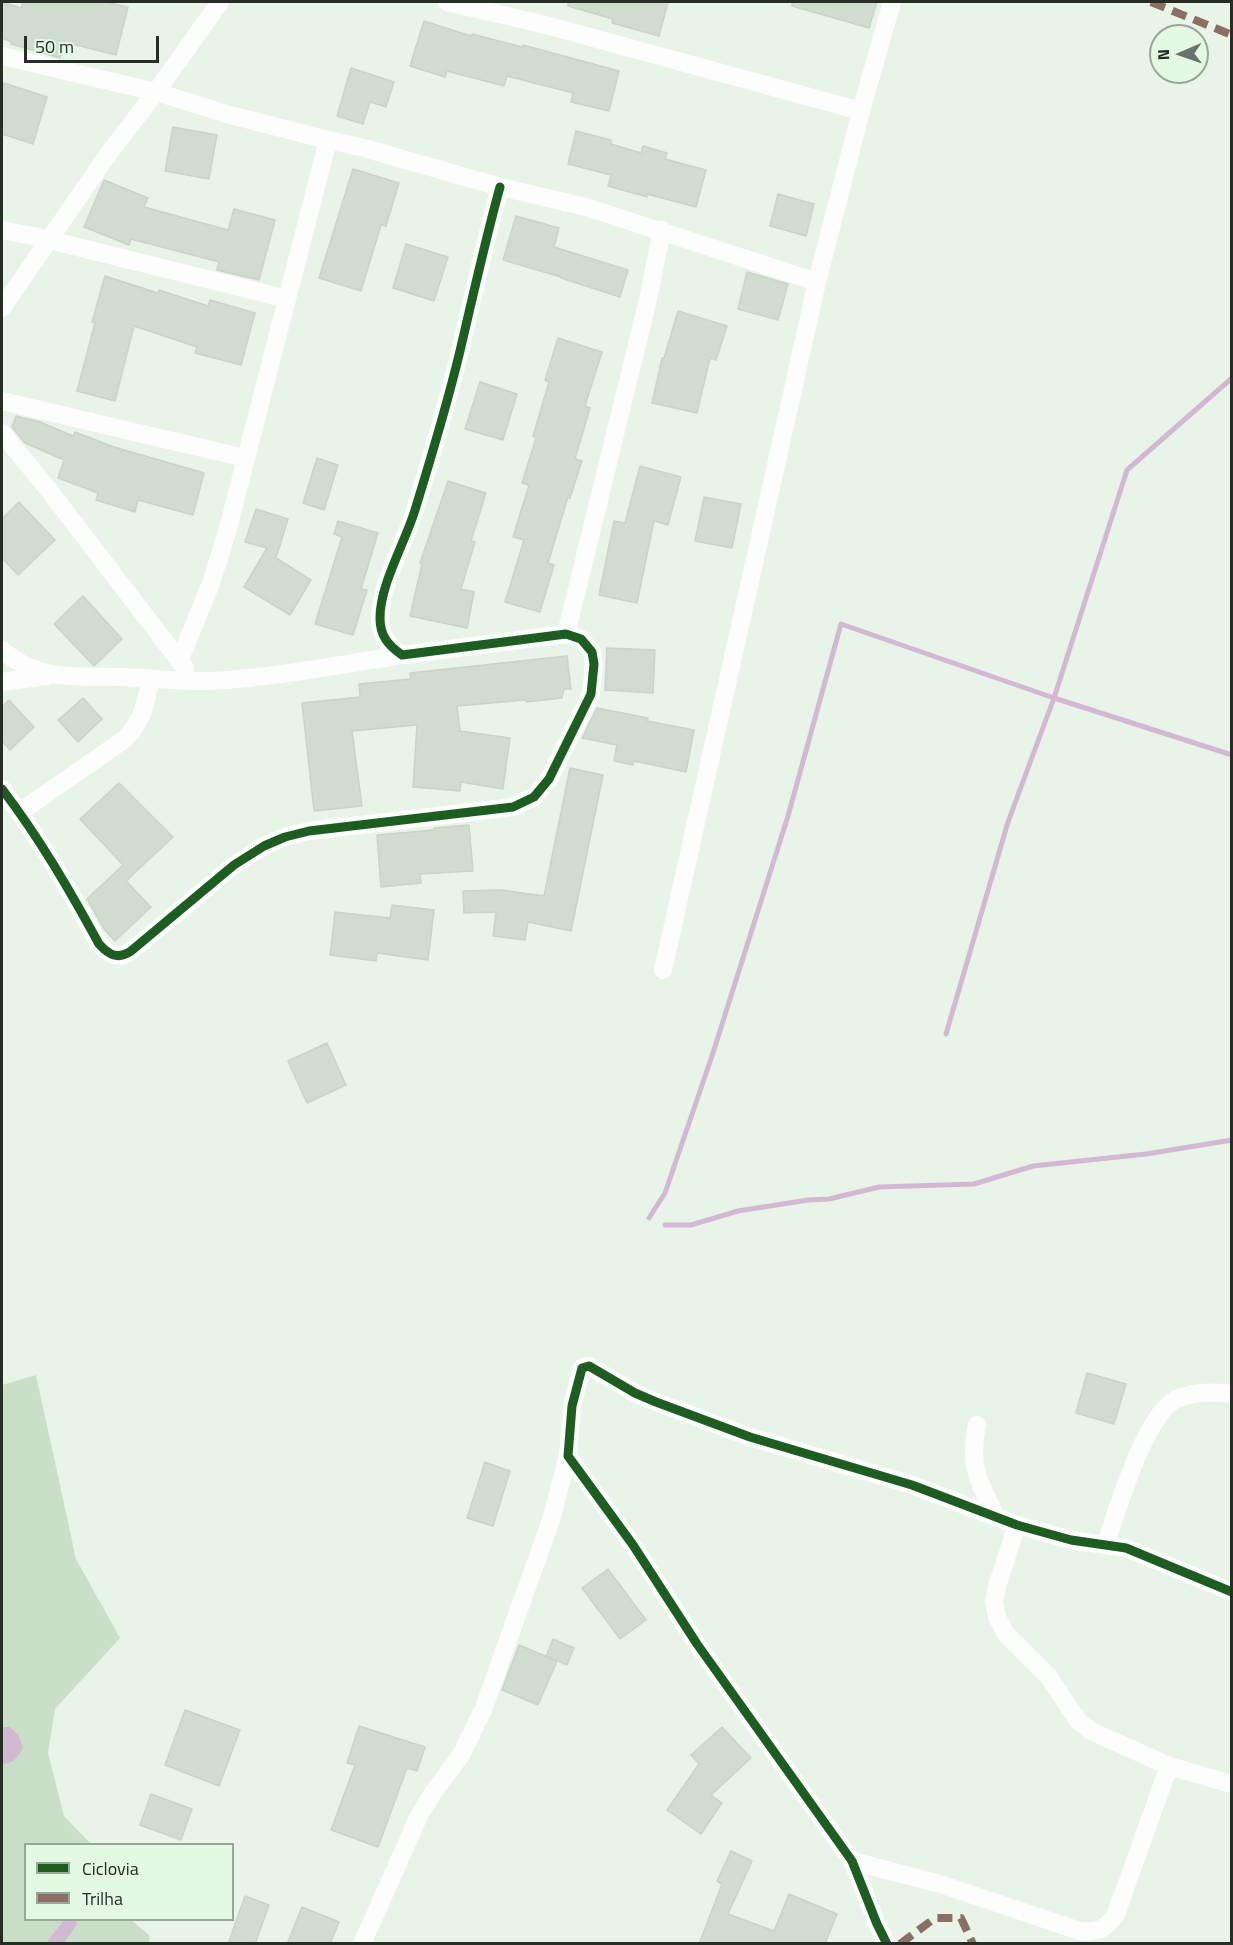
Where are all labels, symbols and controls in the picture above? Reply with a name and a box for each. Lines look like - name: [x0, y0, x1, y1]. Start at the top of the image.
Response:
- scale bar: [27, 24, 162, 62]
- north arrow: [1149, 24, 1209, 84]
- text: 50 m: [35, 33, 74, 60]
- text: N: [1151, 49, 1175, 61]
- legend: [24, 1843, 234, 1921]
- text: Ciclovia: [82, 1855, 139, 1882]
- text: Trilha: [82, 1885, 123, 1912]

